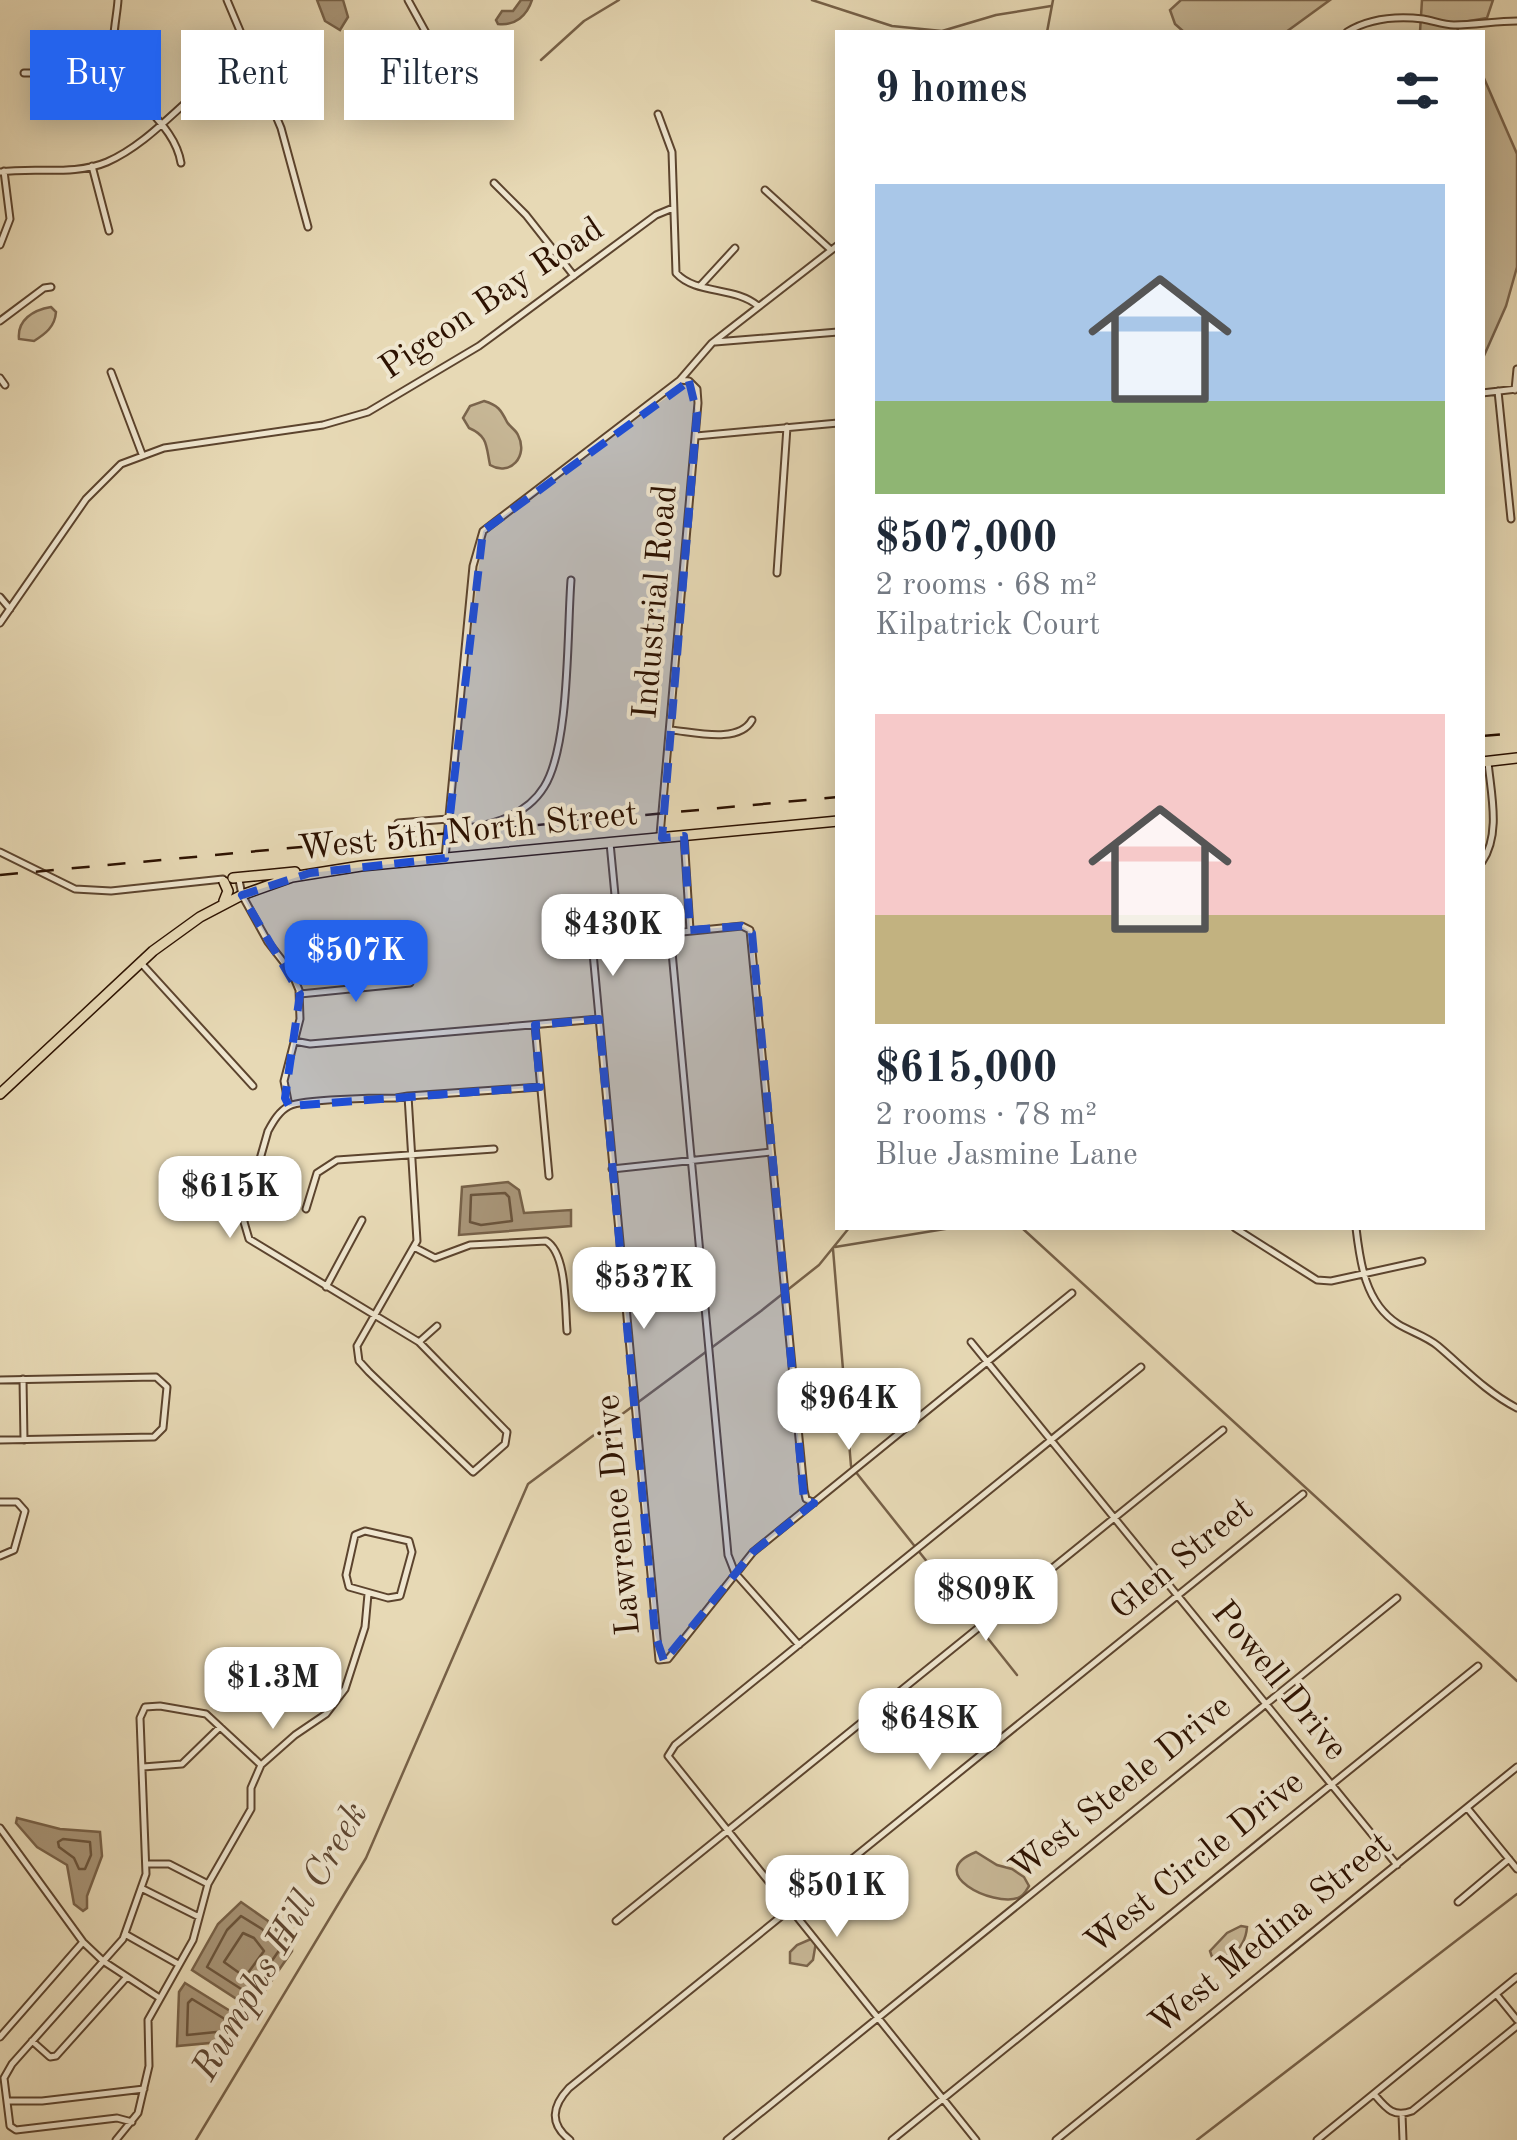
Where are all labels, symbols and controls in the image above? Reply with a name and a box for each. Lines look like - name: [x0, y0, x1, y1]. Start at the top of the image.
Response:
- chip: Buy: [30, 30, 161, 120]
- chip: Rent: [181, 30, 324, 120]
- chip: Filters: [344, 30, 514, 120]
- icon: filters: [1390, 63, 1445, 118]
- text: 9 homes: [875, 69, 1027, 111]
- street label: Pigeon Bay Road: [374, 211, 610, 387]
- icon: home: [1070, 249, 1250, 429]
- street label: Industrial Road: [628, 483, 684, 721]
- text: $507,000: [875, 519, 1057, 561]
- text: 2 rooms · 68 m²: [875, 570, 1097, 602]
- text: Kilpatrick Court: [875, 610, 1100, 642]
- icon: home: [1070, 779, 1250, 959]
- street label: West 5th North Street: [296, 797, 640, 867]
- pin: $430K: [543, 894, 683, 979]
- text: $430K: [564, 910, 662, 942]
- pin: $507K: [286, 920, 426, 1005]
- text: $507K: [307, 936, 405, 968]
- text: $615,000: [875, 1049, 1057, 1091]
- text: 2 rooms · 78 m²: [875, 1100, 1097, 1132]
- text: Blue Jasmine Lane: [875, 1140, 1138, 1172]
- pin: $615K: [160, 1156, 300, 1241]
- text: $615K: [181, 1172, 279, 1204]
- pin: $537K: [574, 1247, 714, 1332]
- text: $537K: [595, 1263, 693, 1295]
- pin: $964K: [779, 1368, 919, 1453]
- text: $964K: [800, 1384, 898, 1416]
- street label: Lawrence Drive: [591, 1393, 647, 1637]
- street label: Glen Street: [1104, 1491, 1260, 1627]
- pin: $809K: [916, 1559, 1056, 1644]
- text: $809K: [937, 1575, 1035, 1607]
- street label: Powell Drive: [1205, 1595, 1353, 1767]
- pin: $1.3M: [203, 1647, 343, 1732]
- text: $1.3M: [226, 1663, 320, 1695]
- pin: $648K: [860, 1688, 1000, 1773]
- street label: West Steele Drive: [1004, 1689, 1238, 1887]
- text: $648K: [881, 1704, 979, 1736]
- street label: West Circle Drive: [1079, 1765, 1311, 1961]
- water label: Rumphs Hill Creek: [186, 1797, 376, 2088]
- street label: West Medina Street: [1144, 1826, 1398, 2042]
- pin: $501K: [767, 1855, 907, 1940]
- text: $501K: [788, 1871, 886, 1903]

